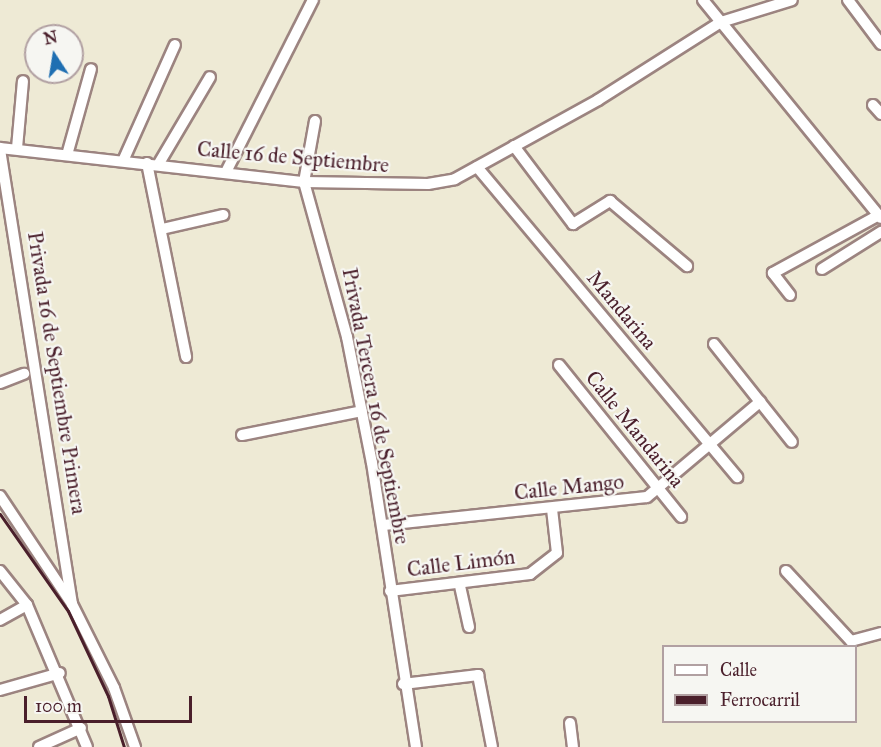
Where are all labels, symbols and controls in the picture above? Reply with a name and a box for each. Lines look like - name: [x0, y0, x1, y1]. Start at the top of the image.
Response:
- north arrow: [24, 24, 84, 84]
- text: N: [42, 27, 59, 49]
- street label: Calle 16 de Septiembre: [196, 136, 390, 178]
- street label: Privada 16 de Septiembre Primera: [22, 230, 92, 516]
- street label: Mandarina: [582, 265, 662, 355]
- street label: Privada Tercera 16 de Septiembre: [337, 266, 415, 546]
- street label: Calle Mandarina: [580, 366, 690, 492]
- street label: Calle Mango: [513, 469, 625, 505]
- street label: Calle Limón: [406, 544, 516, 582]
- legend: [662, 645, 857, 723]
- text: Calle: [720, 659, 757, 681]
- scale bar: [27, 684, 195, 722]
- text: Ferrocarril: [720, 689, 800, 711]
- text: 100 m: [35, 695, 82, 717]

